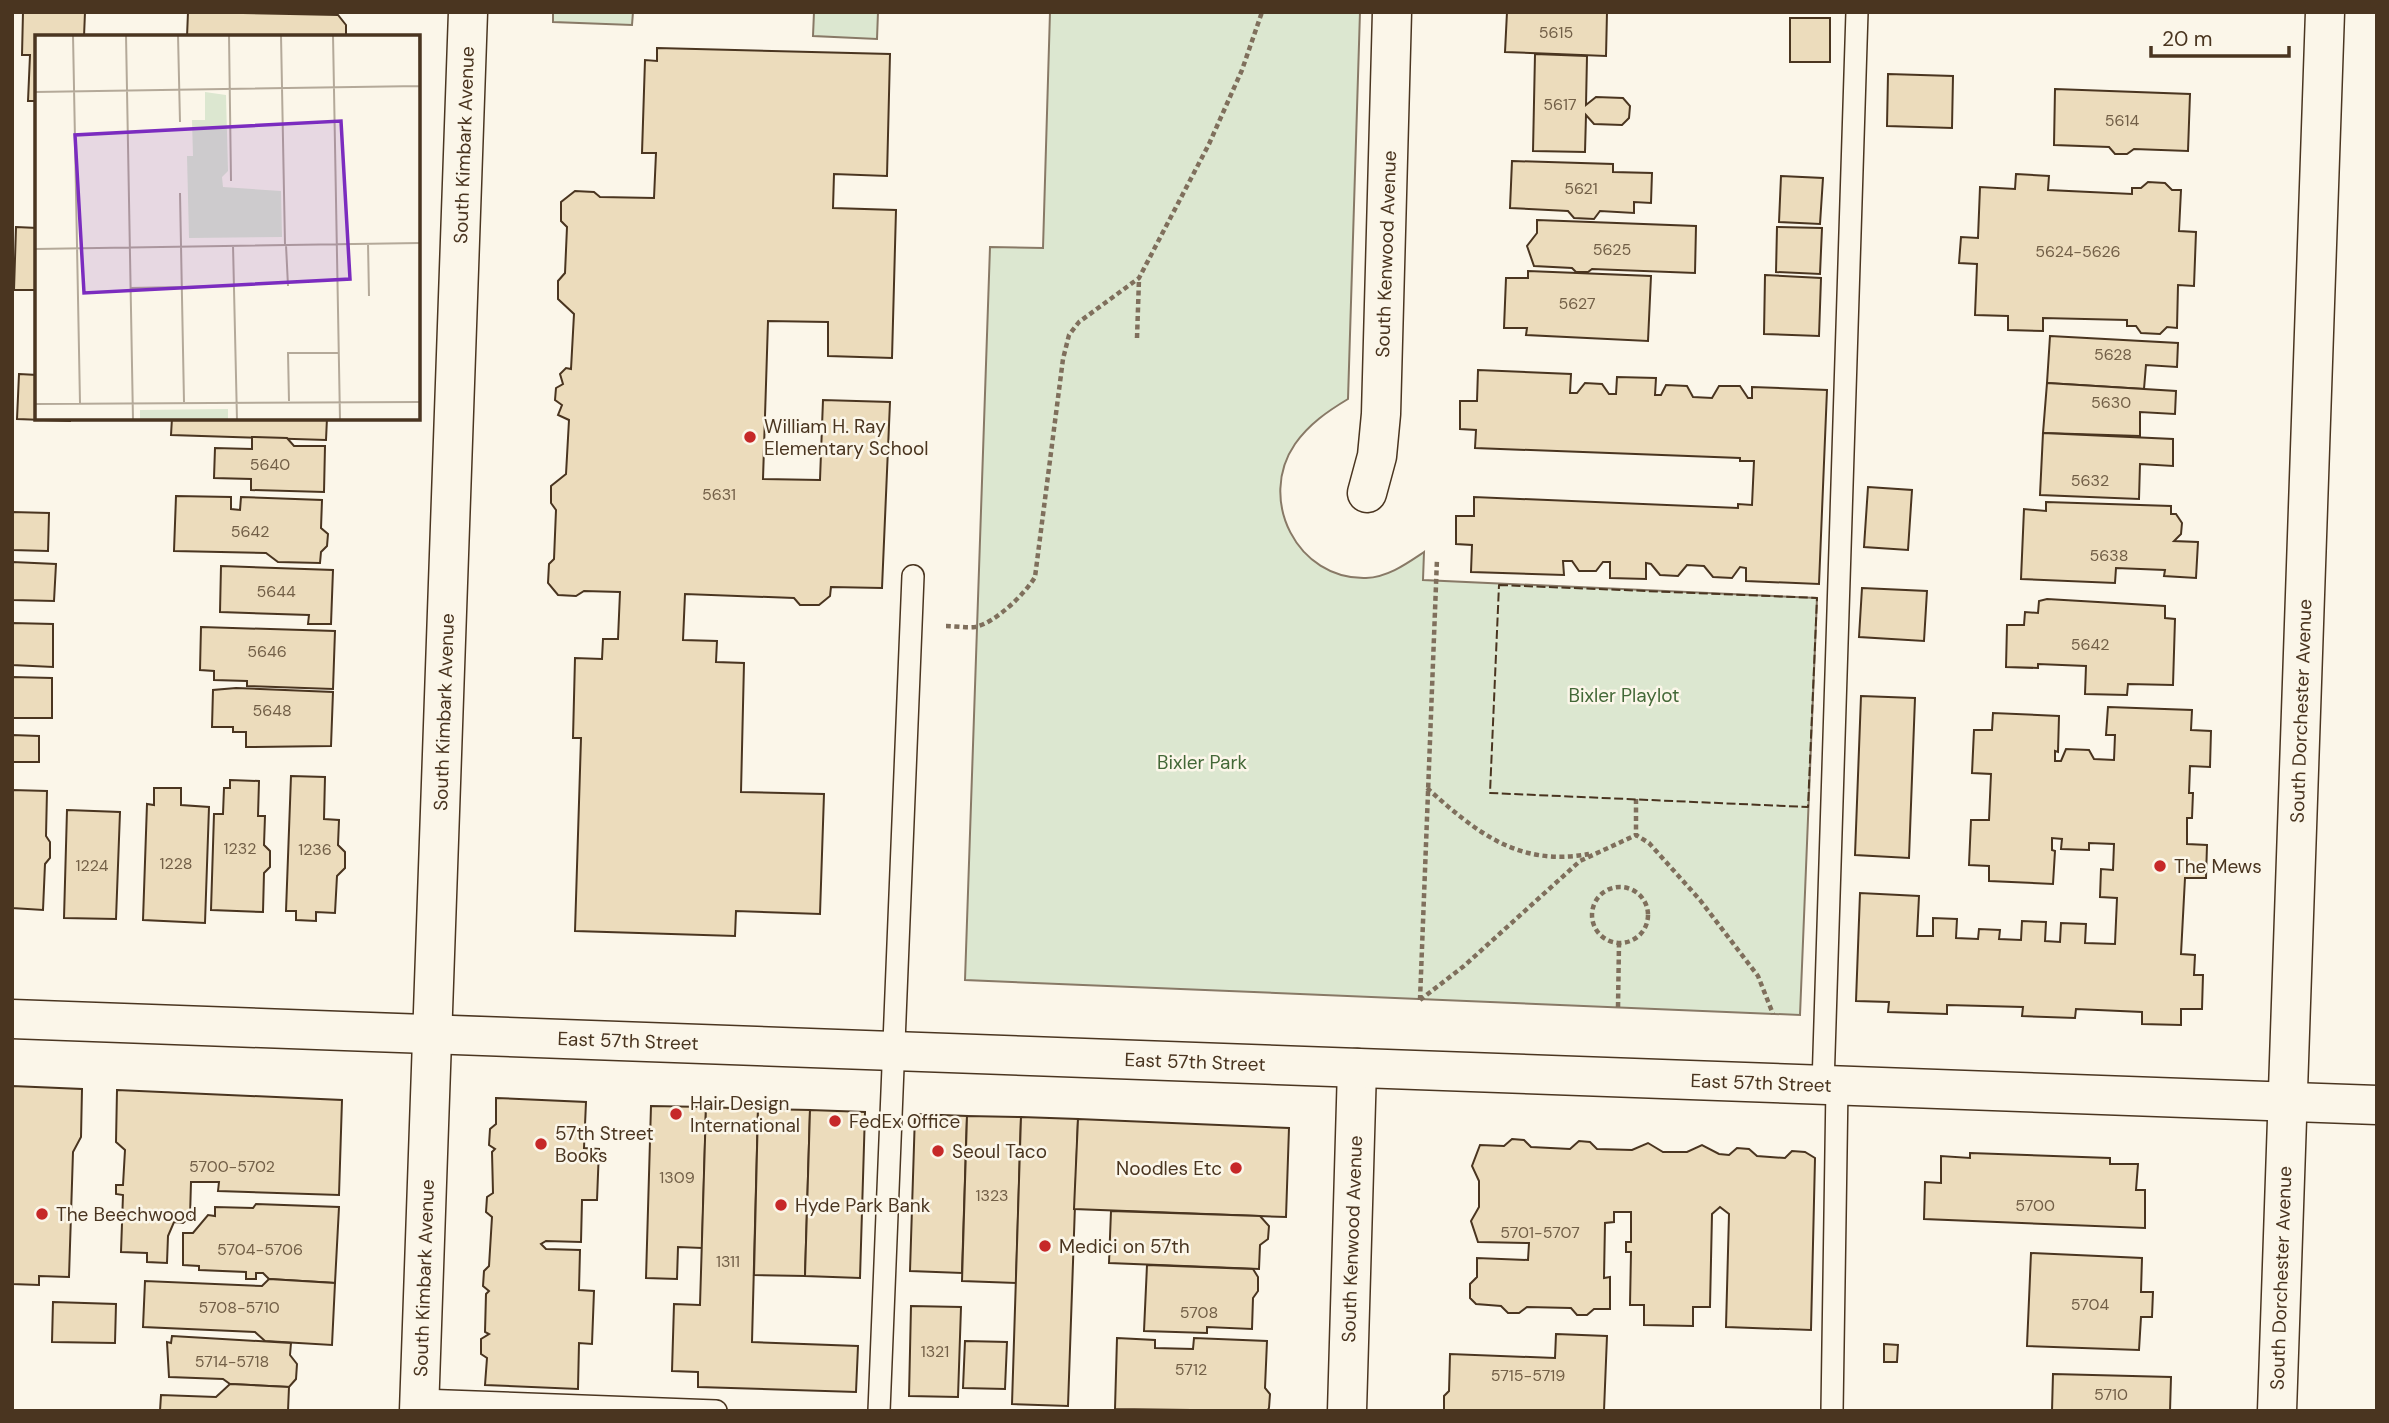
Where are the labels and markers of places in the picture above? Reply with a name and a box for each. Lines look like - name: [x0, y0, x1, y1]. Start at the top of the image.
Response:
- place label: William H. Ray Elementary School: [764, 414, 928, 461]
- marker: William H. Ray Elementary School: [742, 429, 758, 445]
- place label: The Mews: [2174, 854, 2262, 879]
- marker: The Mews: [2152, 858, 2168, 874]
- place label: Hair Design International: [690, 1091, 800, 1138]
- marker: Hair Design International: [668, 1106, 684, 1122]
- place label: FedEx Office: [849, 1109, 960, 1134]
- marker: FedEx Office: [827, 1113, 843, 1129]
- place label: 57th Street Books: [555, 1121, 654, 1168]
- marker: 57th Street Books: [533, 1136, 549, 1152]
- place label: Seoul Taco: [952, 1139, 1047, 1164]
- marker: Seoul Taco: [930, 1143, 946, 1159]
- place label: Noodles Etc: [1116, 1156, 1222, 1181]
- marker: Noodles Etc: [1228, 1160, 1244, 1176]
- place label: Hyde Park Bank: [795, 1193, 931, 1218]
- marker: Hyde Park Bank: [773, 1197, 789, 1213]
- place label: The Beechwood: [56, 1202, 197, 1227]
- marker: The Beechwood: [34, 1206, 50, 1222]
- place label: Medici on 57th: [1059, 1234, 1190, 1259]
- marker: Medici on 57th: [1037, 1238, 1053, 1254]

